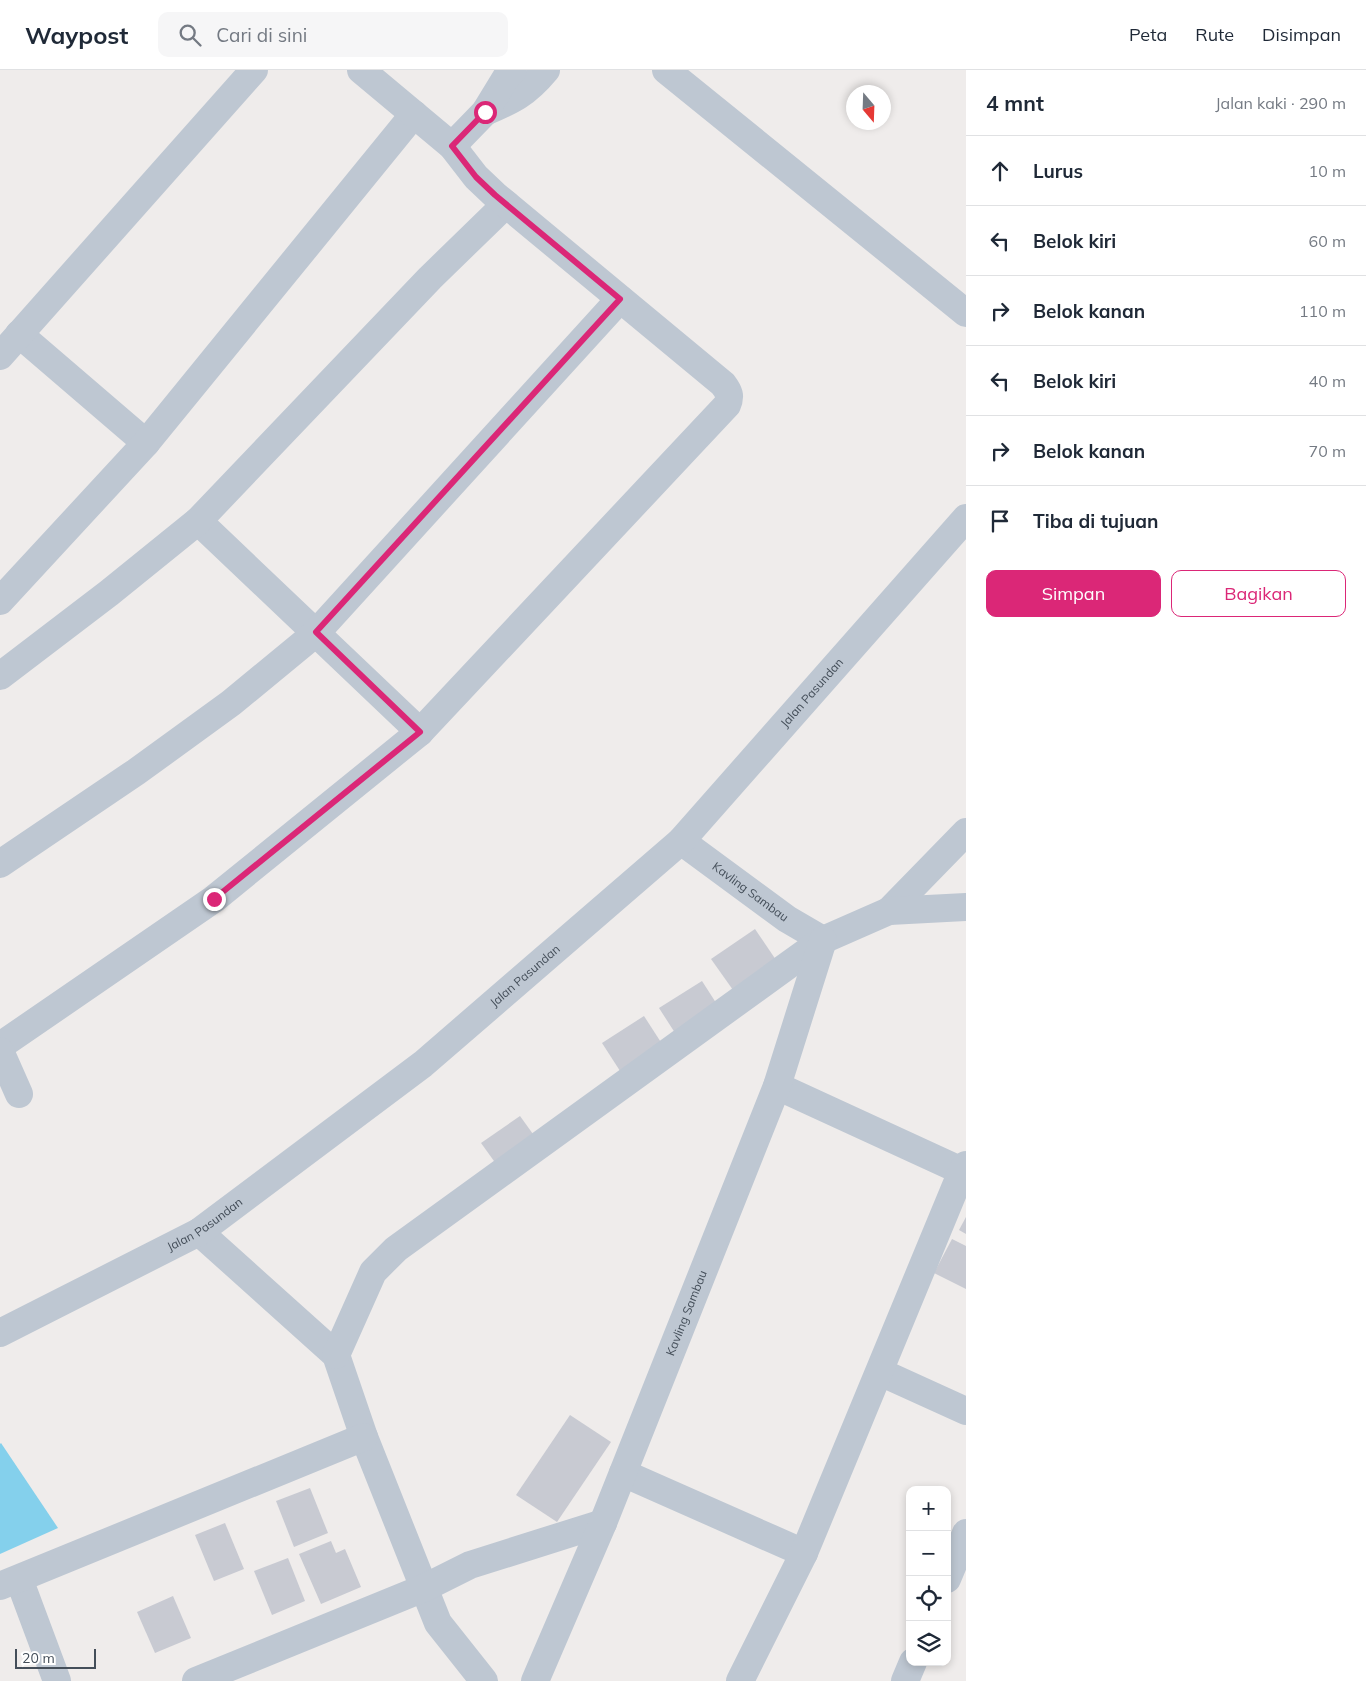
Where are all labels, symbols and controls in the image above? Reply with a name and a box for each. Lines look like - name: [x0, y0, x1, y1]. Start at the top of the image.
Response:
- search box: [158, 12, 508, 57]
- text: Waypost: [25, 20, 128, 50]
- icon: search: [176, 21, 204, 49]
- text: Cari di sini: [216, 23, 307, 47]
- text: Peta: [1129, 23, 1167, 46]
- text: Rute: [1195, 23, 1234, 46]
- text: Disimpan: [1262, 23, 1341, 46]
- north arrow: [846, 85, 891, 130]
- text: 4 mnt: [986, 90, 1044, 116]
- text: Jalan kaki · 290 m: [1215, 93, 1346, 113]
- route start: [474, 101, 497, 124]
- icon: ahead: [986, 157, 1014, 185]
- text: Lurus: [1033, 159, 1083, 183]
- text: 10 m: [1309, 161, 1346, 181]
- icon: left: [986, 227, 1014, 255]
- text: Belok kiri: [1033, 229, 1116, 253]
- text: 60 m: [1309, 231, 1346, 251]
- icon: right: [986, 297, 1014, 325]
- text: Belok kanan: [1033, 299, 1145, 323]
- text: 110 m: [1299, 301, 1346, 321]
- icon: left: [986, 367, 1014, 395]
- text: Belok kiri: [1033, 369, 1116, 393]
- text: 40 m: [1309, 371, 1346, 391]
- icon: right: [986, 437, 1014, 465]
- text: Belok kanan: [1033, 439, 1145, 463]
- text: 70 m: [1309, 441, 1346, 461]
- icon: arrive: [986, 507, 1014, 535]
- text: Tiba di tujuan: [1033, 509, 1158, 533]
- button: Simpan: [986, 570, 1161, 617]
- button: Bagikan: [1171, 570, 1346, 617]
- street label: Jalan Pasundan: [777, 655, 846, 730]
- street label: Kavling Sambau: [710, 859, 792, 925]
- route end: [203, 888, 226, 911]
- street label: Jalan Pasundan: [487, 941, 563, 1010]
- street label: Jalan Pasundan: [164, 1194, 245, 1254]
- street label: Kavling Sambau: [662, 1268, 710, 1358]
- map controls: [906, 1486, 951, 1666]
- button: +: [906, 1486, 951, 1531]
- button: −: [906, 1531, 951, 1576]
- button: locate: [906, 1576, 951, 1621]
- button: layers: [906, 1621, 951, 1666]
- scale bar: [15, 1646, 96, 1669]
- text: 20 m: [22, 1649, 55, 1667]

